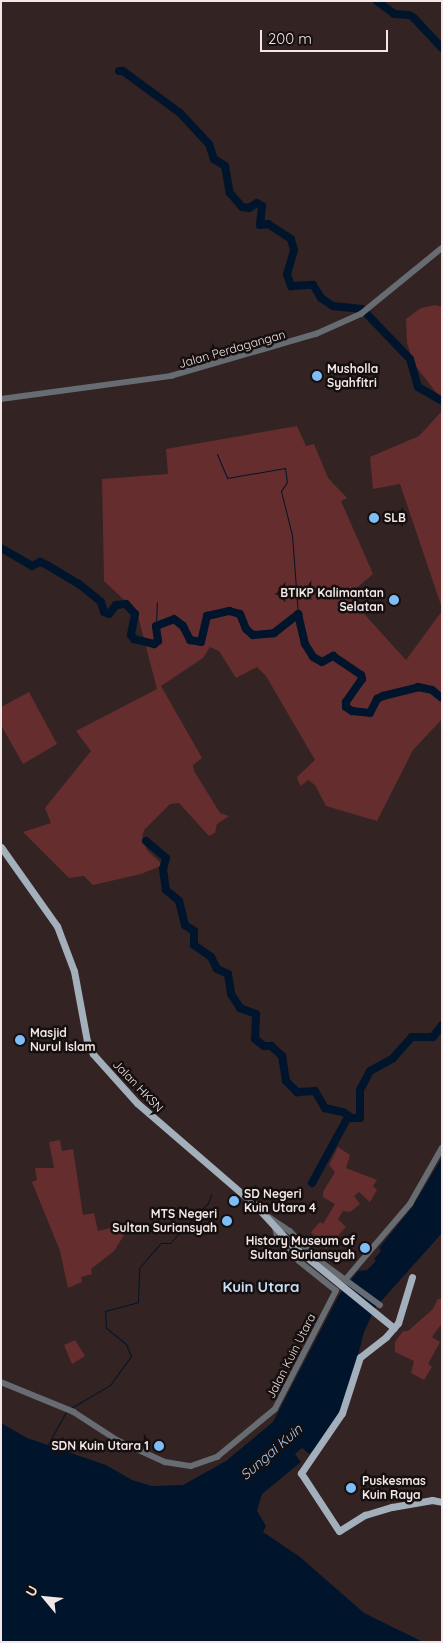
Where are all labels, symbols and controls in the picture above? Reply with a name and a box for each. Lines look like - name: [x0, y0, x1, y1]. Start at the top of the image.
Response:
- scale bar: [263, 20, 390, 52]
- text: 200 m: [268, 29, 312, 48]
- street label: Jalan Perdagangan: [177, 327, 287, 371]
- place label: Musholla Syahfitri: [327, 362, 378, 390]
- marker: Musholla Syahfitri: [311, 370, 323, 382]
- place label: SLB: [384, 511, 406, 525]
- marker: SLB: [368, 512, 380, 524]
- place label: BTIKP Kalimantan Selatan: [280, 586, 384, 614]
- marker: BTIKP Kalimantan Selatan: [388, 594, 400, 606]
- place label: Masjid Nurul Islam: [30, 1026, 96, 1054]
- marker: Masjid Nurul Islam: [14, 1034, 26, 1046]
- street label: Jalan HKSN: [110, 1057, 166, 1115]
- place label: SD Negeri Kuin Utara 4: [244, 1187, 316, 1215]
- marker: SD Negeri Kuin Utara 4: [228, 1195, 240, 1207]
- place label: MTS Negeri Sultan Suriansyah: [112, 1207, 217, 1235]
- marker: MTS Negeri Sultan Suriansyah: [221, 1215, 233, 1227]
- place label: History Museum of Sultan Suriansyah: [246, 1234, 355, 1262]
- marker: History Museum of Sultan Suriansyah: [359, 1242, 371, 1254]
- district label: Kuin Utara: [222, 1278, 300, 1296]
- street label: Jalan Kuin Utara: [263, 1311, 319, 1401]
- water label: Sungai Kuin: [237, 1421, 305, 1483]
- place label: SDN Kuin Utara 1: [51, 1439, 149, 1453]
- marker: SDN Kuin Utara 1: [153, 1440, 165, 1452]
- place label: Puskesmas Kuin Raya: [362, 1474, 426, 1502]
- marker: Puskesmas Kuin Raya: [344, 1481, 358, 1495]
- north arrow: [20, 1573, 70, 1623]
- text: U: [21, 1582, 42, 1600]

